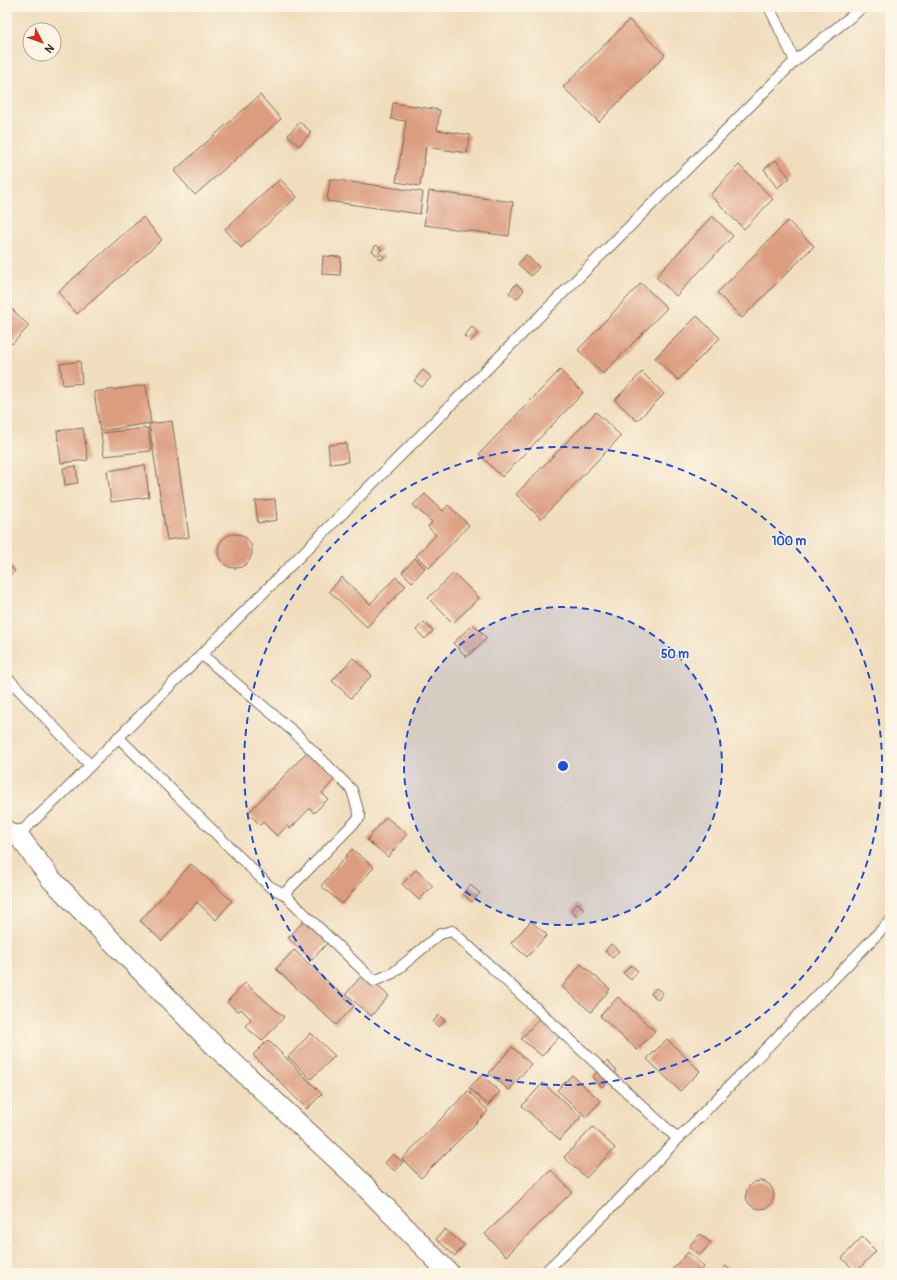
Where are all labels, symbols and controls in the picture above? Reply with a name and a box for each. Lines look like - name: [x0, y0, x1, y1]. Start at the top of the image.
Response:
- north arrow: [22, 22, 62, 62]
- text: N: [41, 41, 57, 56]
- text: 100 m: [772, 534, 807, 549]
- text: 50 m: [661, 647, 689, 662]
- centre of rings: [556, 759, 570, 773]

